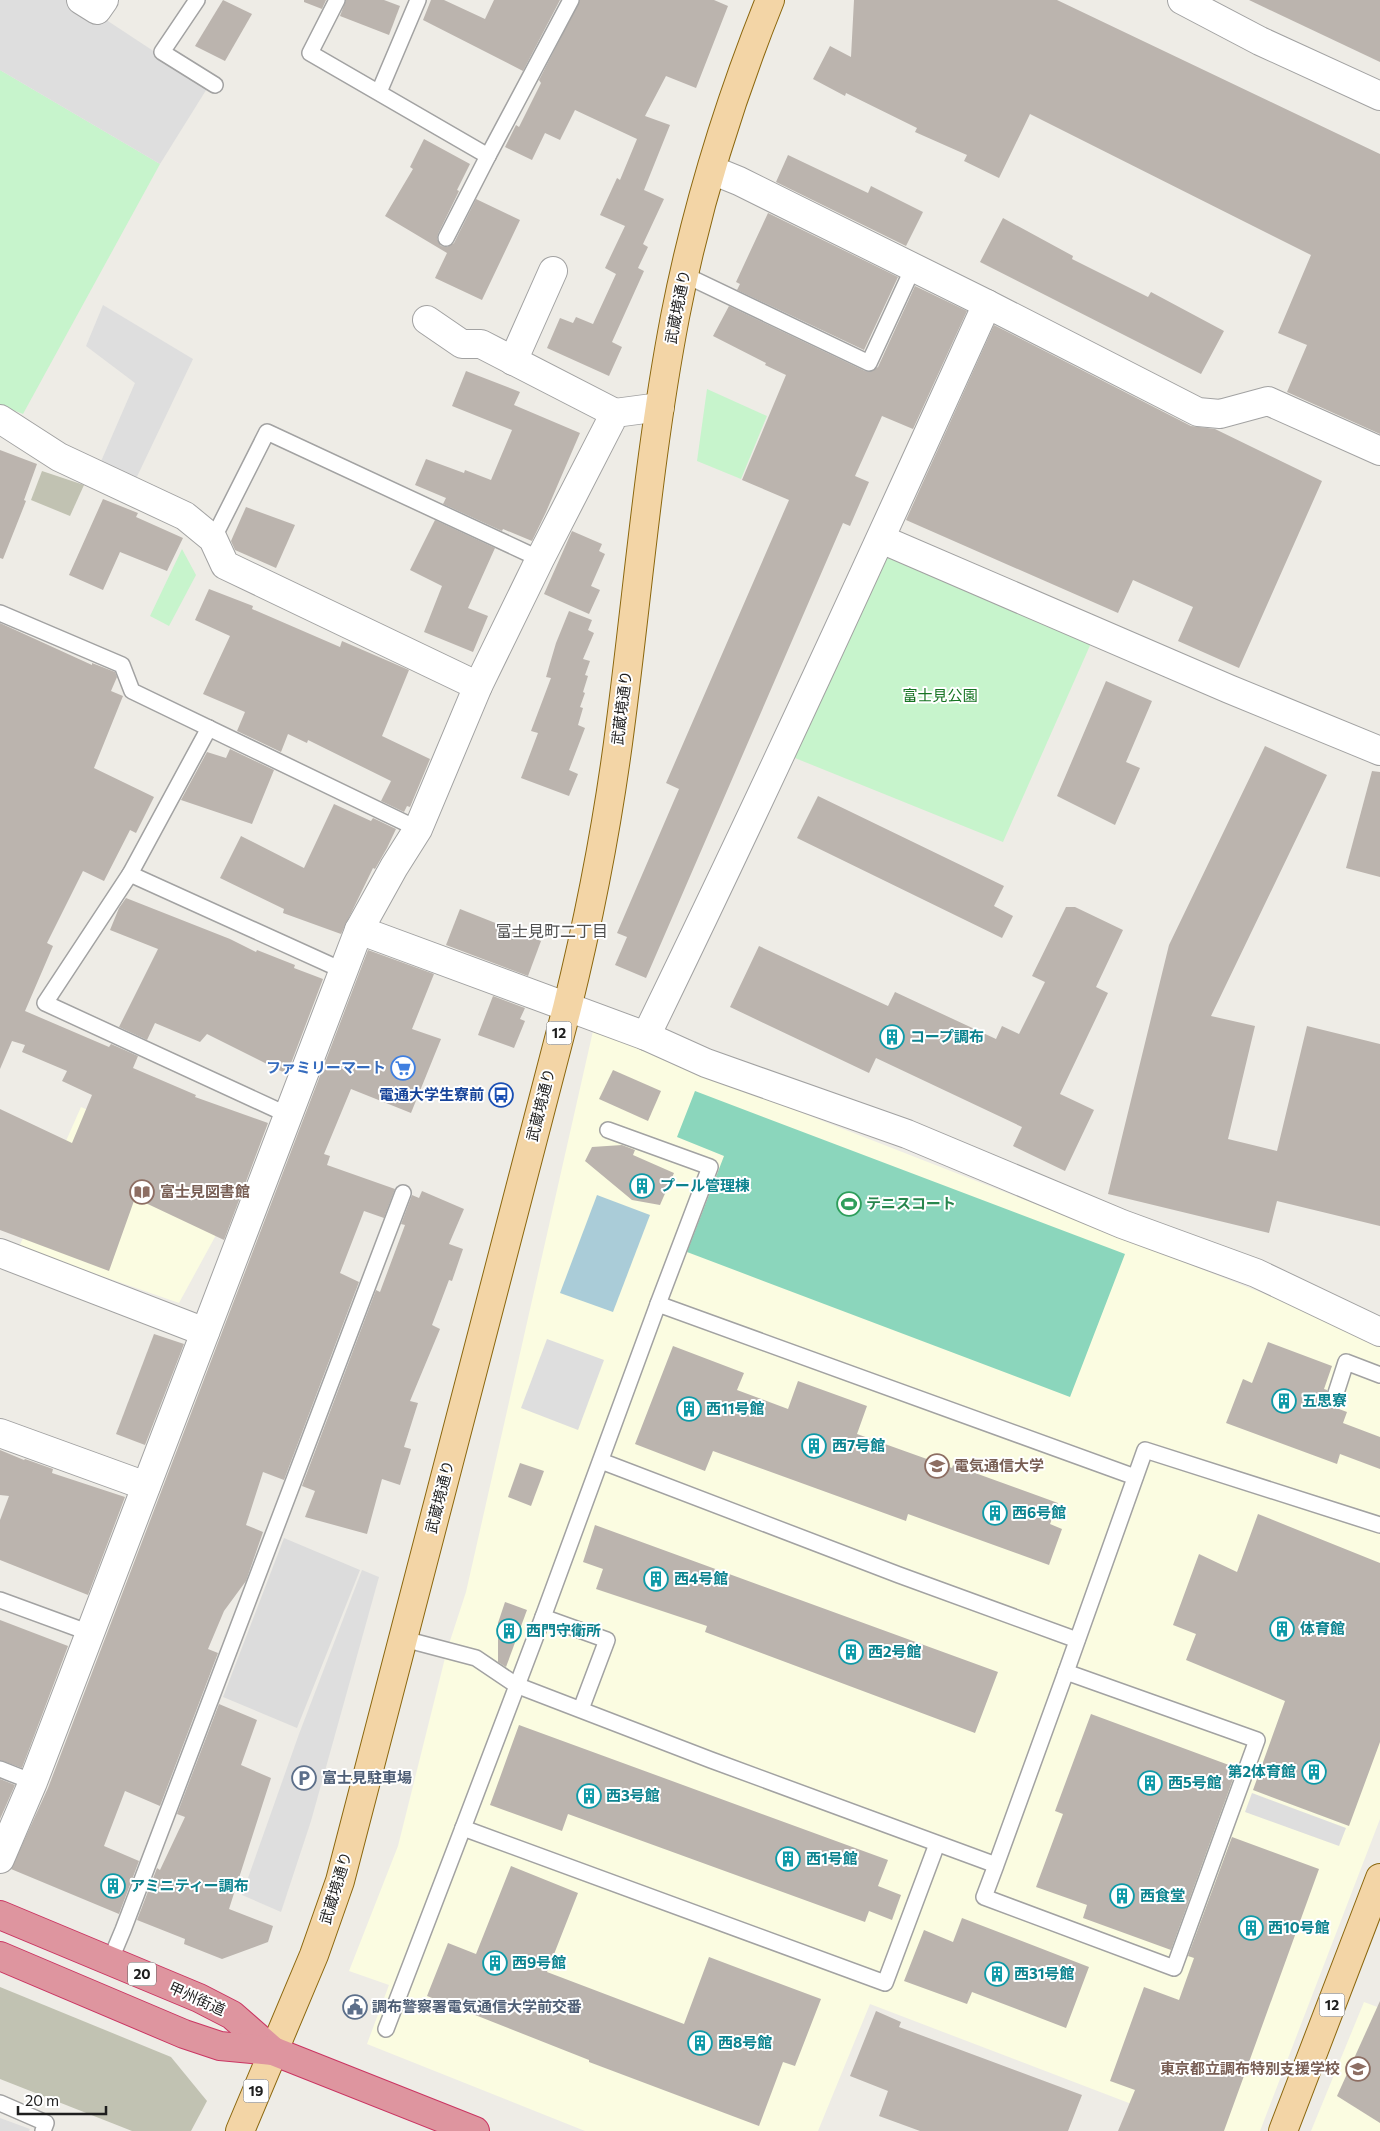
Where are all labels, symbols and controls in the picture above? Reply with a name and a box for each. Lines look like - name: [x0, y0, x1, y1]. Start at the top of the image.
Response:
- street label: 武蔵境通り: [661, 268, 693, 345]
- street label: 武蔵境通り: [608, 670, 635, 746]
- park label: 富士見公園: [902, 686, 978, 704]
- district label: 富士見町二丁目: [496, 921, 608, 940]
- road number: 12: [546, 1021, 572, 1044]
- building icon: コープ調布: [879, 1024, 905, 1050]
- place label: コープ調布: [910, 1027, 984, 1045]
- supermarket icon: ファミリーマート: [390, 1055, 416, 1081]
- place label: ファミリーマート: [266, 1058, 386, 1076]
- street label: 武蔵境通り: [522, 1066, 558, 1143]
- bus stop icon: 電通大学生寮前: [488, 1082, 514, 1108]
- place label: 電通大学生寮前: [379, 1085, 484, 1103]
- building icon: プール管理棟: [629, 1173, 655, 1199]
- place label: プール管理棟: [660, 1176, 750, 1194]
- library icon: 富士見図書館: [129, 1179, 155, 1205]
- place label: 富士見図書館: [160, 1182, 250, 1200]
- sports icon: テニスコート: [836, 1191, 862, 1217]
- place label: テニスコート: [866, 1194, 956, 1212]
- building icon: 五思寮: [1271, 1388, 1297, 1414]
- place label: 五思寮: [1302, 1391, 1347, 1409]
- building icon: 西11号館: [676, 1396, 702, 1422]
- place label: 西11号館: [706, 1399, 765, 1417]
- building icon: 西7号館: [801, 1433, 827, 1459]
- place label: 西7号館: [832, 1436, 885, 1454]
- school or university icon: 電気通信大学: [924, 1453, 950, 1479]
- place label: 電気通信大学: [954, 1456, 1044, 1474]
- street label: 武蔵境通り: [421, 1458, 457, 1535]
- building icon: 西6号館: [982, 1500, 1008, 1526]
- place label: 西6号館: [1012, 1503, 1066, 1521]
- building icon: 西4号館: [643, 1566, 669, 1592]
- place label: 西4号館: [674, 1569, 728, 1587]
- building icon: 体育館: [1269, 1616, 1295, 1642]
- building icon: 西門守衛所: [496, 1618, 522, 1644]
- place label: 体育館: [1300, 1619, 1345, 1637]
- place label: 西門守衛所: [526, 1621, 601, 1639]
- building icon: 西2号館: [838, 1639, 864, 1665]
- place label: 西2号館: [868, 1642, 922, 1660]
- building icon: 第2体育館: [1301, 1759, 1327, 1785]
- place label: 第2体育館: [1227, 1762, 1296, 1780]
- parking icon: 富士見駐車場: [291, 1765, 317, 1791]
- place label: 富士見駐車場: [322, 1768, 412, 1786]
- building icon: 西5号館: [1137, 1770, 1163, 1796]
- place label: 西5号館: [1168, 1773, 1222, 1791]
- building icon: 西3号館: [576, 1783, 602, 1809]
- place label: 西3号館: [606, 1786, 660, 1804]
- building icon: 西1号館: [775, 1846, 801, 1872]
- street label: 武蔵境通り: [315, 1849, 355, 1926]
- place label: 西1号館: [806, 1849, 858, 1867]
- building icon: アミニティー調布: [100, 1873, 126, 1899]
- place label: アミニティー調布: [130, 1876, 249, 1894]
- building icon: 西食堂: [1109, 1883, 1135, 1909]
- place label: 西食堂: [1140, 1886, 1185, 1904]
- building icon: 西10号館: [1238, 1915, 1264, 1941]
- place label: 西10号館: [1268, 1918, 1330, 1936]
- building icon: 西9号館: [482, 1950, 508, 1976]
- place label: 西9号館: [512, 1953, 566, 1971]
- building icon: 西31号館: [984, 1961, 1010, 1987]
- road number: 20: [128, 1962, 156, 1986]
- place label: 西31号館: [1014, 1964, 1075, 1982]
- street label: 甲州街道: [166, 1978, 228, 2019]
- public building icon: 調布警察署電気通信大学前交番: [342, 1994, 368, 2020]
- road number: 12: [1320, 1994, 1344, 2016]
- place label: 調布警察署電気通信大学前交番: [372, 1997, 582, 2015]
- building icon: 西8号館: [687, 2030, 713, 2056]
- place label: 西8号館: [718, 2033, 772, 2051]
- school or university icon: 東京都立調布特別支援学校: [1345, 2056, 1371, 2082]
- place label: 東京都立調布特別支援学校: [1160, 2059, 1340, 2077]
- road number: 19: [244, 2080, 268, 2102]
- scale bar: [18, 2084, 105, 2116]
- text: 20 m: [25, 2091, 59, 2109]

